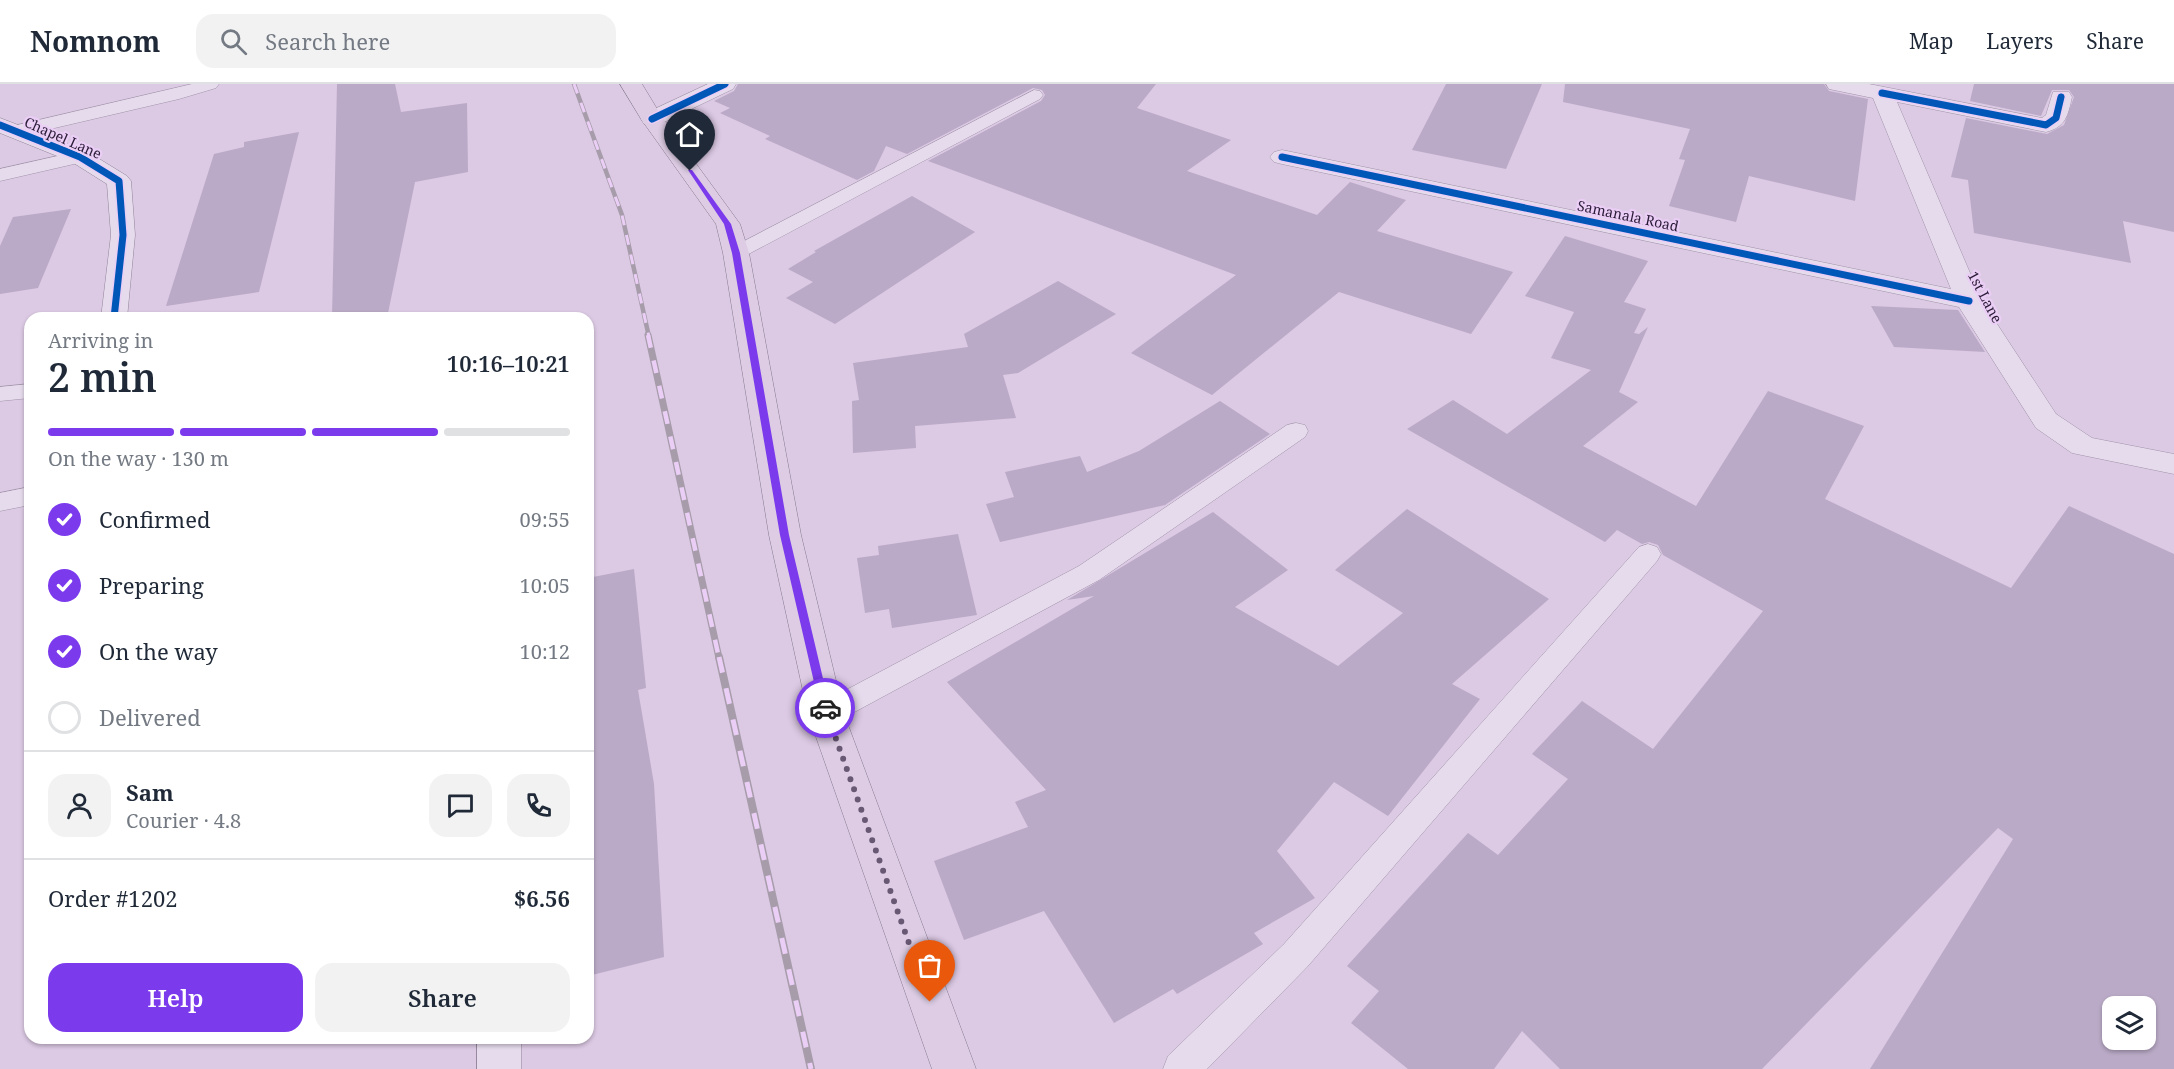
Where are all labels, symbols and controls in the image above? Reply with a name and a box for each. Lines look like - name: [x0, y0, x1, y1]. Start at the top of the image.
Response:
- search box: [196, 14, 616, 68]
- text: Nomnom: [30, 22, 160, 60]
- icon: search: [217, 25, 250, 58]
- text: Search here: [265, 26, 390, 56]
- text: Map: [1909, 27, 1953, 55]
- text: Layers: [1986, 27, 2053, 55]
- text: Share: [2086, 27, 2144, 55]
- pin: [664, 109, 715, 171]
- street label: Chapel Lane: [22, 112, 105, 163]
- icon: home: [673, 118, 706, 151]
- street label: Samanala Road: [1576, 195, 1681, 236]
- street label: 1st Lane: [1964, 268, 2007, 326]
- text: Arriving in: [48, 327, 153, 354]
- text: 10:16–10:21: [447, 348, 570, 378]
- text: 2 min: [48, 350, 157, 403]
- text: On the way · 130 m: [48, 445, 229, 472]
- icon: check: [48, 503, 81, 536]
- text: Confirmed: [99, 504, 210, 534]
- text: 09:55: [520, 506, 570, 533]
- icon: check: [48, 569, 81, 602]
- text: Preparing: [99, 570, 204, 600]
- text: 10:05: [520, 572, 570, 599]
- icon: check: [48, 635, 81, 668]
- text: On the way: [99, 636, 218, 666]
- text: 10:12: [520, 638, 570, 665]
- courier: [795, 678, 855, 738]
- icon: car: [809, 692, 842, 725]
- text: Delivered: [99, 702, 201, 732]
- button: person: [48, 774, 111, 837]
- button: chat: [429, 774, 492, 837]
- button: phone: [507, 774, 570, 837]
- text: Sam: [126, 777, 174, 807]
- text: Courier · 4.8: [126, 807, 241, 834]
- text: Order #1202: [48, 883, 178, 913]
- text: $6.56: [514, 883, 570, 913]
- pin: [904, 940, 955, 1002]
- icon: bag: [913, 949, 946, 982]
- button: Help: [48, 963, 303, 1032]
- button: Share: [315, 963, 570, 1032]
- map controls: [2102, 996, 2156, 1050]
- button: layers: [2102, 996, 2156, 1050]

